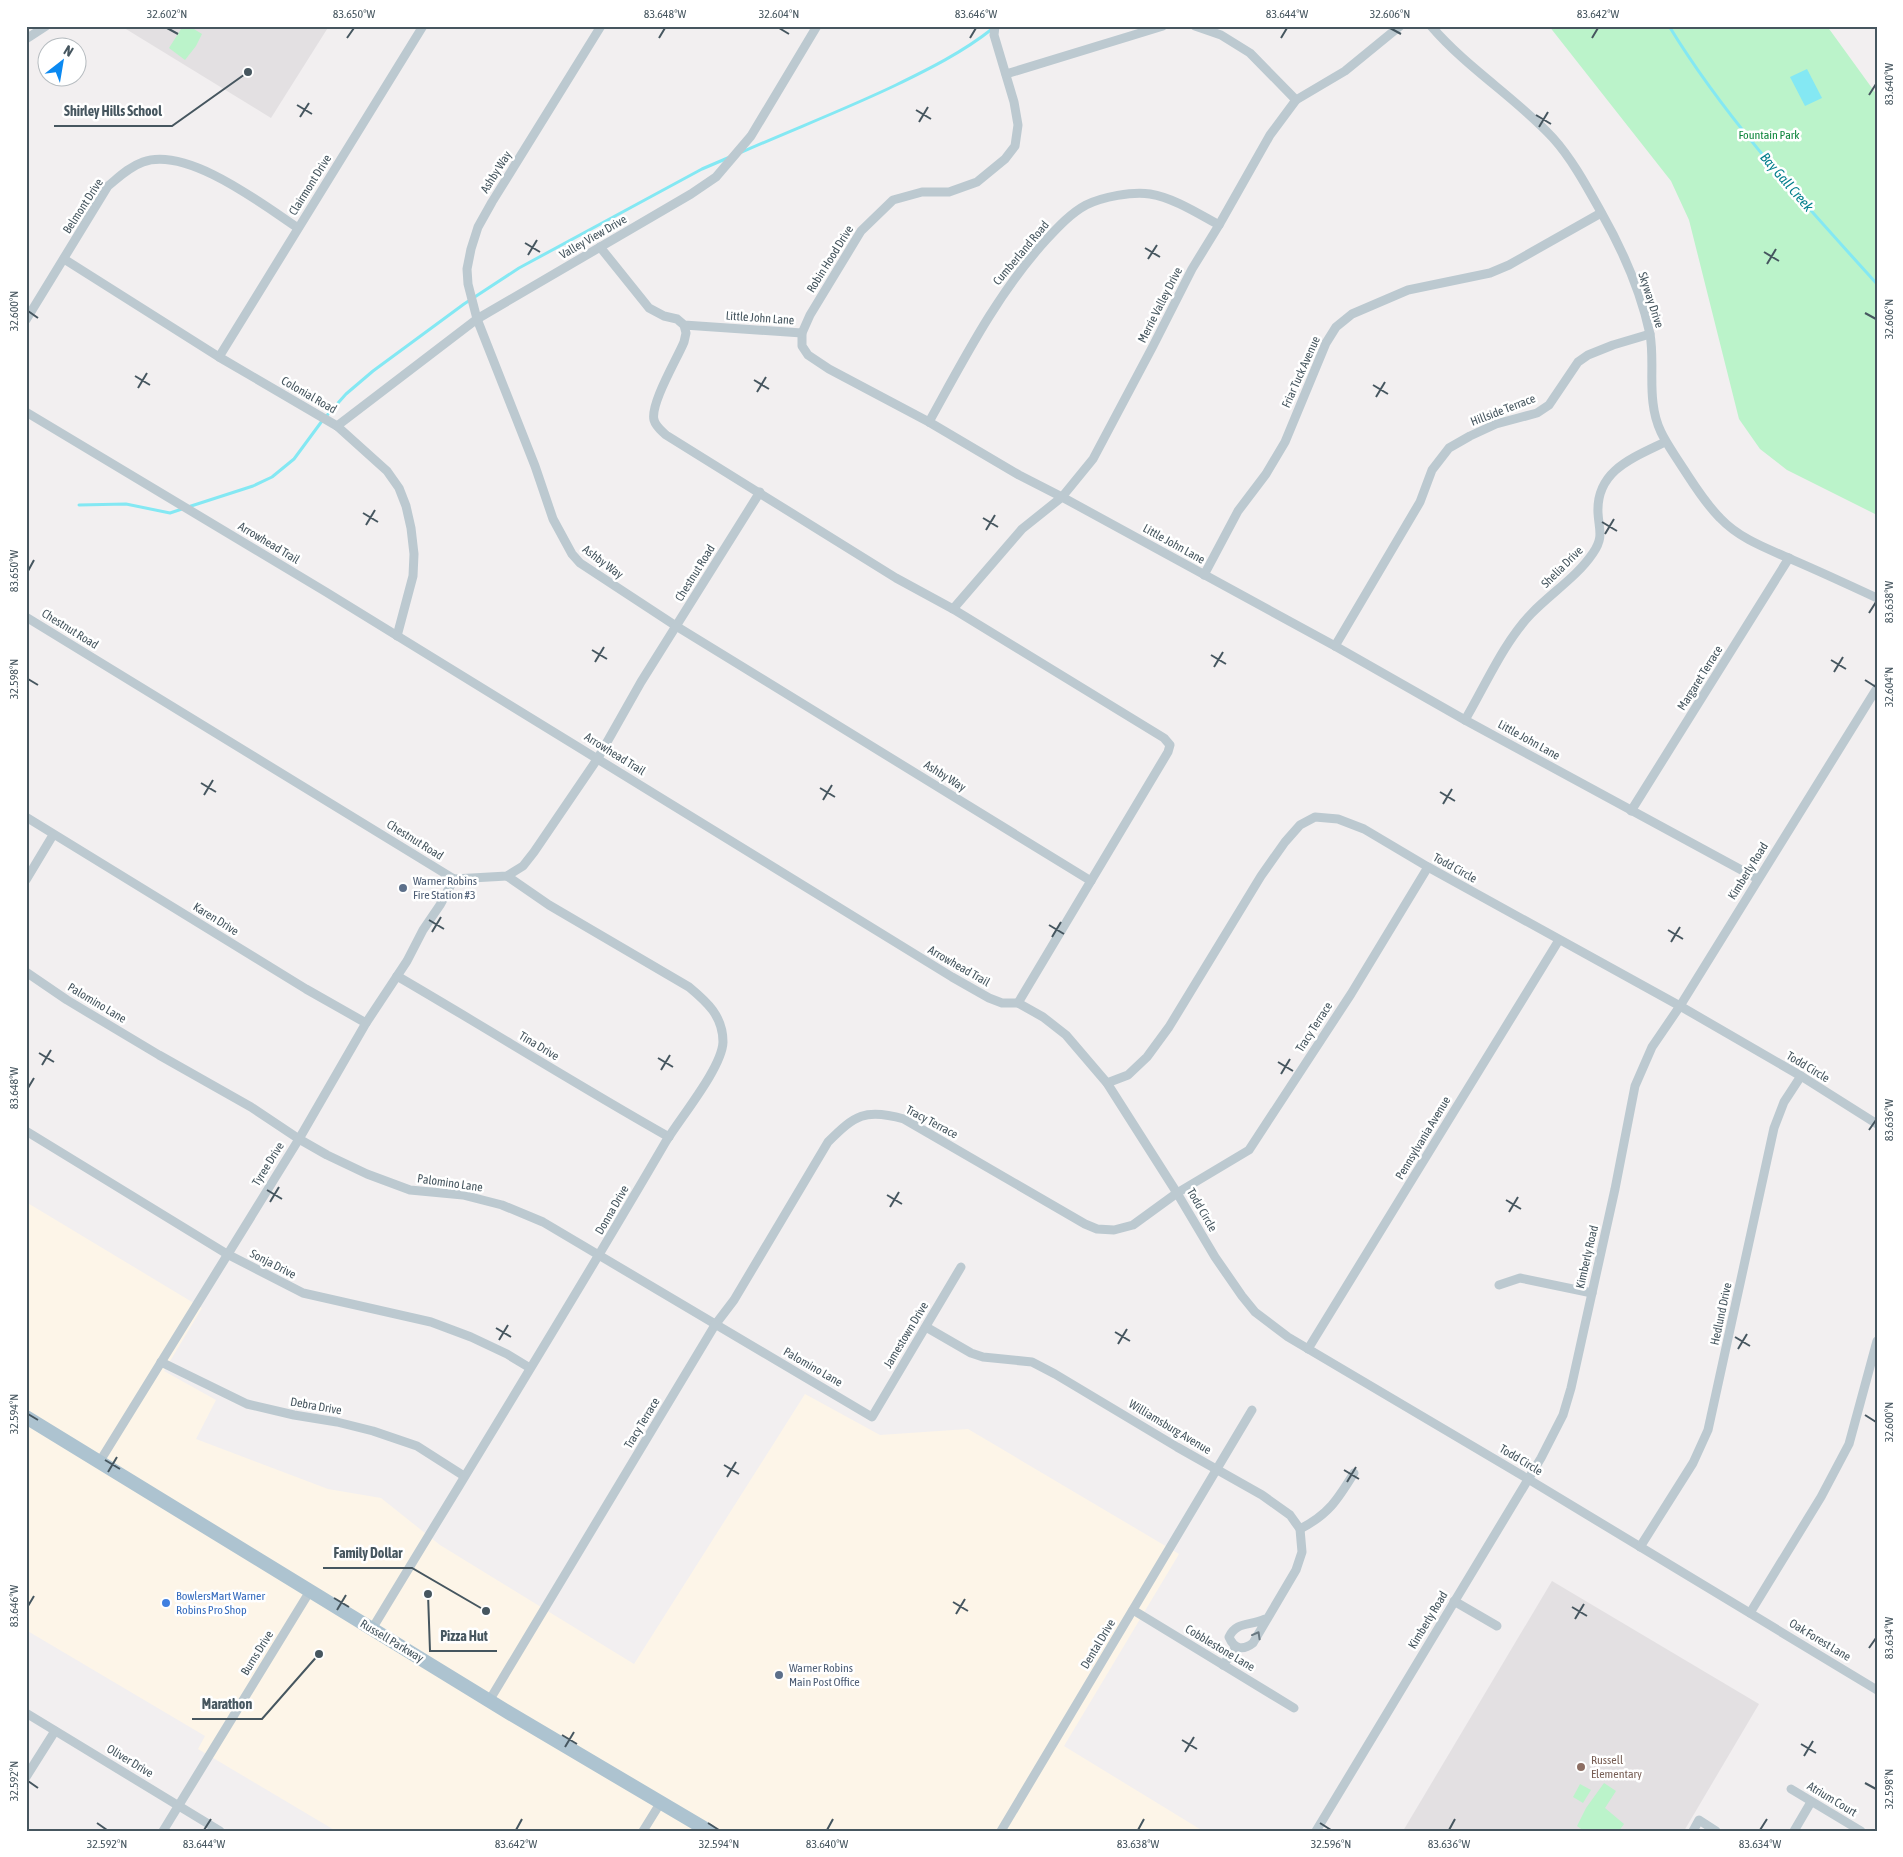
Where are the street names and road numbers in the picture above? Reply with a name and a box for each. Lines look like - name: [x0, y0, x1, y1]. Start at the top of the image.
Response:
- street label: Ashby Way: [478, 148, 514, 196]
- street label: Clairmont Drive: [286, 152, 334, 218]
- street label: Belmont Drive: [60, 176, 106, 236]
- street label: Valley View Drive: [557, 212, 629, 262]
- street label: Cumberland Road: [990, 218, 1052, 288]
- street label: Robin Hood Drive: [804, 223, 856, 295]
- street label: Merrie Valley Drive: [1135, 265, 1185, 345]
- street label: Skyway Drive: [1635, 270, 1667, 330]
- street label: Little John Lane: [725, 309, 795, 327]
- street label: Friar Tuck Avenue: [1279, 334, 1323, 410]
- street label: Colonial Road: [279, 374, 339, 416]
- street label: Hillside Terrace: [1469, 391, 1537, 429]
- street label: Arrowhead Trail: [236, 519, 303, 567]
- street label: Little John Lane: [1141, 521, 1207, 567]
- street label: Ashby Way: [580, 542, 626, 582]
- street label: Chestnut Road: [672, 542, 718, 604]
- street label: Shelia Drive: [1538, 543, 1586, 591]
- street label: Chestnut Road: [39, 606, 101, 652]
- street label: Margaret Terrace: [1675, 643, 1725, 713]
- street label: Little John Lane: [1496, 717, 1562, 763]
- street label: Arrowhead Trail: [582, 730, 649, 779]
- street label: Ashby Way: [921, 758, 969, 794]
- street label: Chestnut Road: [384, 817, 446, 863]
- street label: Kimberly Road: [1725, 840, 1771, 902]
- street label: Todd Circle: [1431, 850, 1479, 886]
- street label: Karen Drive: [191, 900, 241, 938]
- street label: Arrowhead Trail: [926, 943, 993, 990]
- street label: Palomino Lane: [65, 980, 129, 1026]
- street label: Tracy Terrace: [1293, 999, 1335, 1055]
- street label: Tina Drive: [516, 1029, 562, 1063]
- street label: Todd Circle: [1784, 1049, 1832, 1085]
- street label: Pennsylvania Avenue: [1393, 1094, 1453, 1182]
- street label: Tracy Terrace: [904, 1102, 960, 1142]
- street label: Tyree Drive: [249, 1139, 287, 1189]
- street label: Palomino Lane: [416, 1171, 484, 1195]
- street label: Donna Drive: [592, 1183, 632, 1237]
- street label: Todd Circle: [1184, 1186, 1220, 1234]
- street label: Kimberly Road: [1573, 1224, 1601, 1290]
- street label: Sonja Drive: [248, 1246, 298, 1282]
- street label: Hedlund Drive: [1708, 1282, 1734, 1346]
- street label: Jamestown Drive: [881, 1299, 931, 1371]
- street label: Palomino Lane: [781, 1344, 845, 1390]
- street label: Debra Drive: [289, 1395, 343, 1417]
- street label: Tracy Terrace: [621, 1395, 663, 1451]
- street label: Williamsburg Avenue: [1126, 1397, 1214, 1457]
- street label: Todd Circle: [1497, 1442, 1545, 1478]
- street label: Kimberly Road: [1405, 1589, 1451, 1651]
- street label: Oak Forest Lane: [1787, 1616, 1853, 1664]
- street label: Russell Parkway: [358, 1617, 426, 1665]
- street label: Dental Drive: [1078, 1617, 1118, 1671]
- street label: Cobblestone Lane: [1183, 1622, 1257, 1674]
- street label: Burns Drive: [238, 1628, 276, 1678]
- street label: Oliver Drive: [104, 1742, 156, 1780]
- street label: Atrium Court: [1805, 1779, 1860, 1820]

